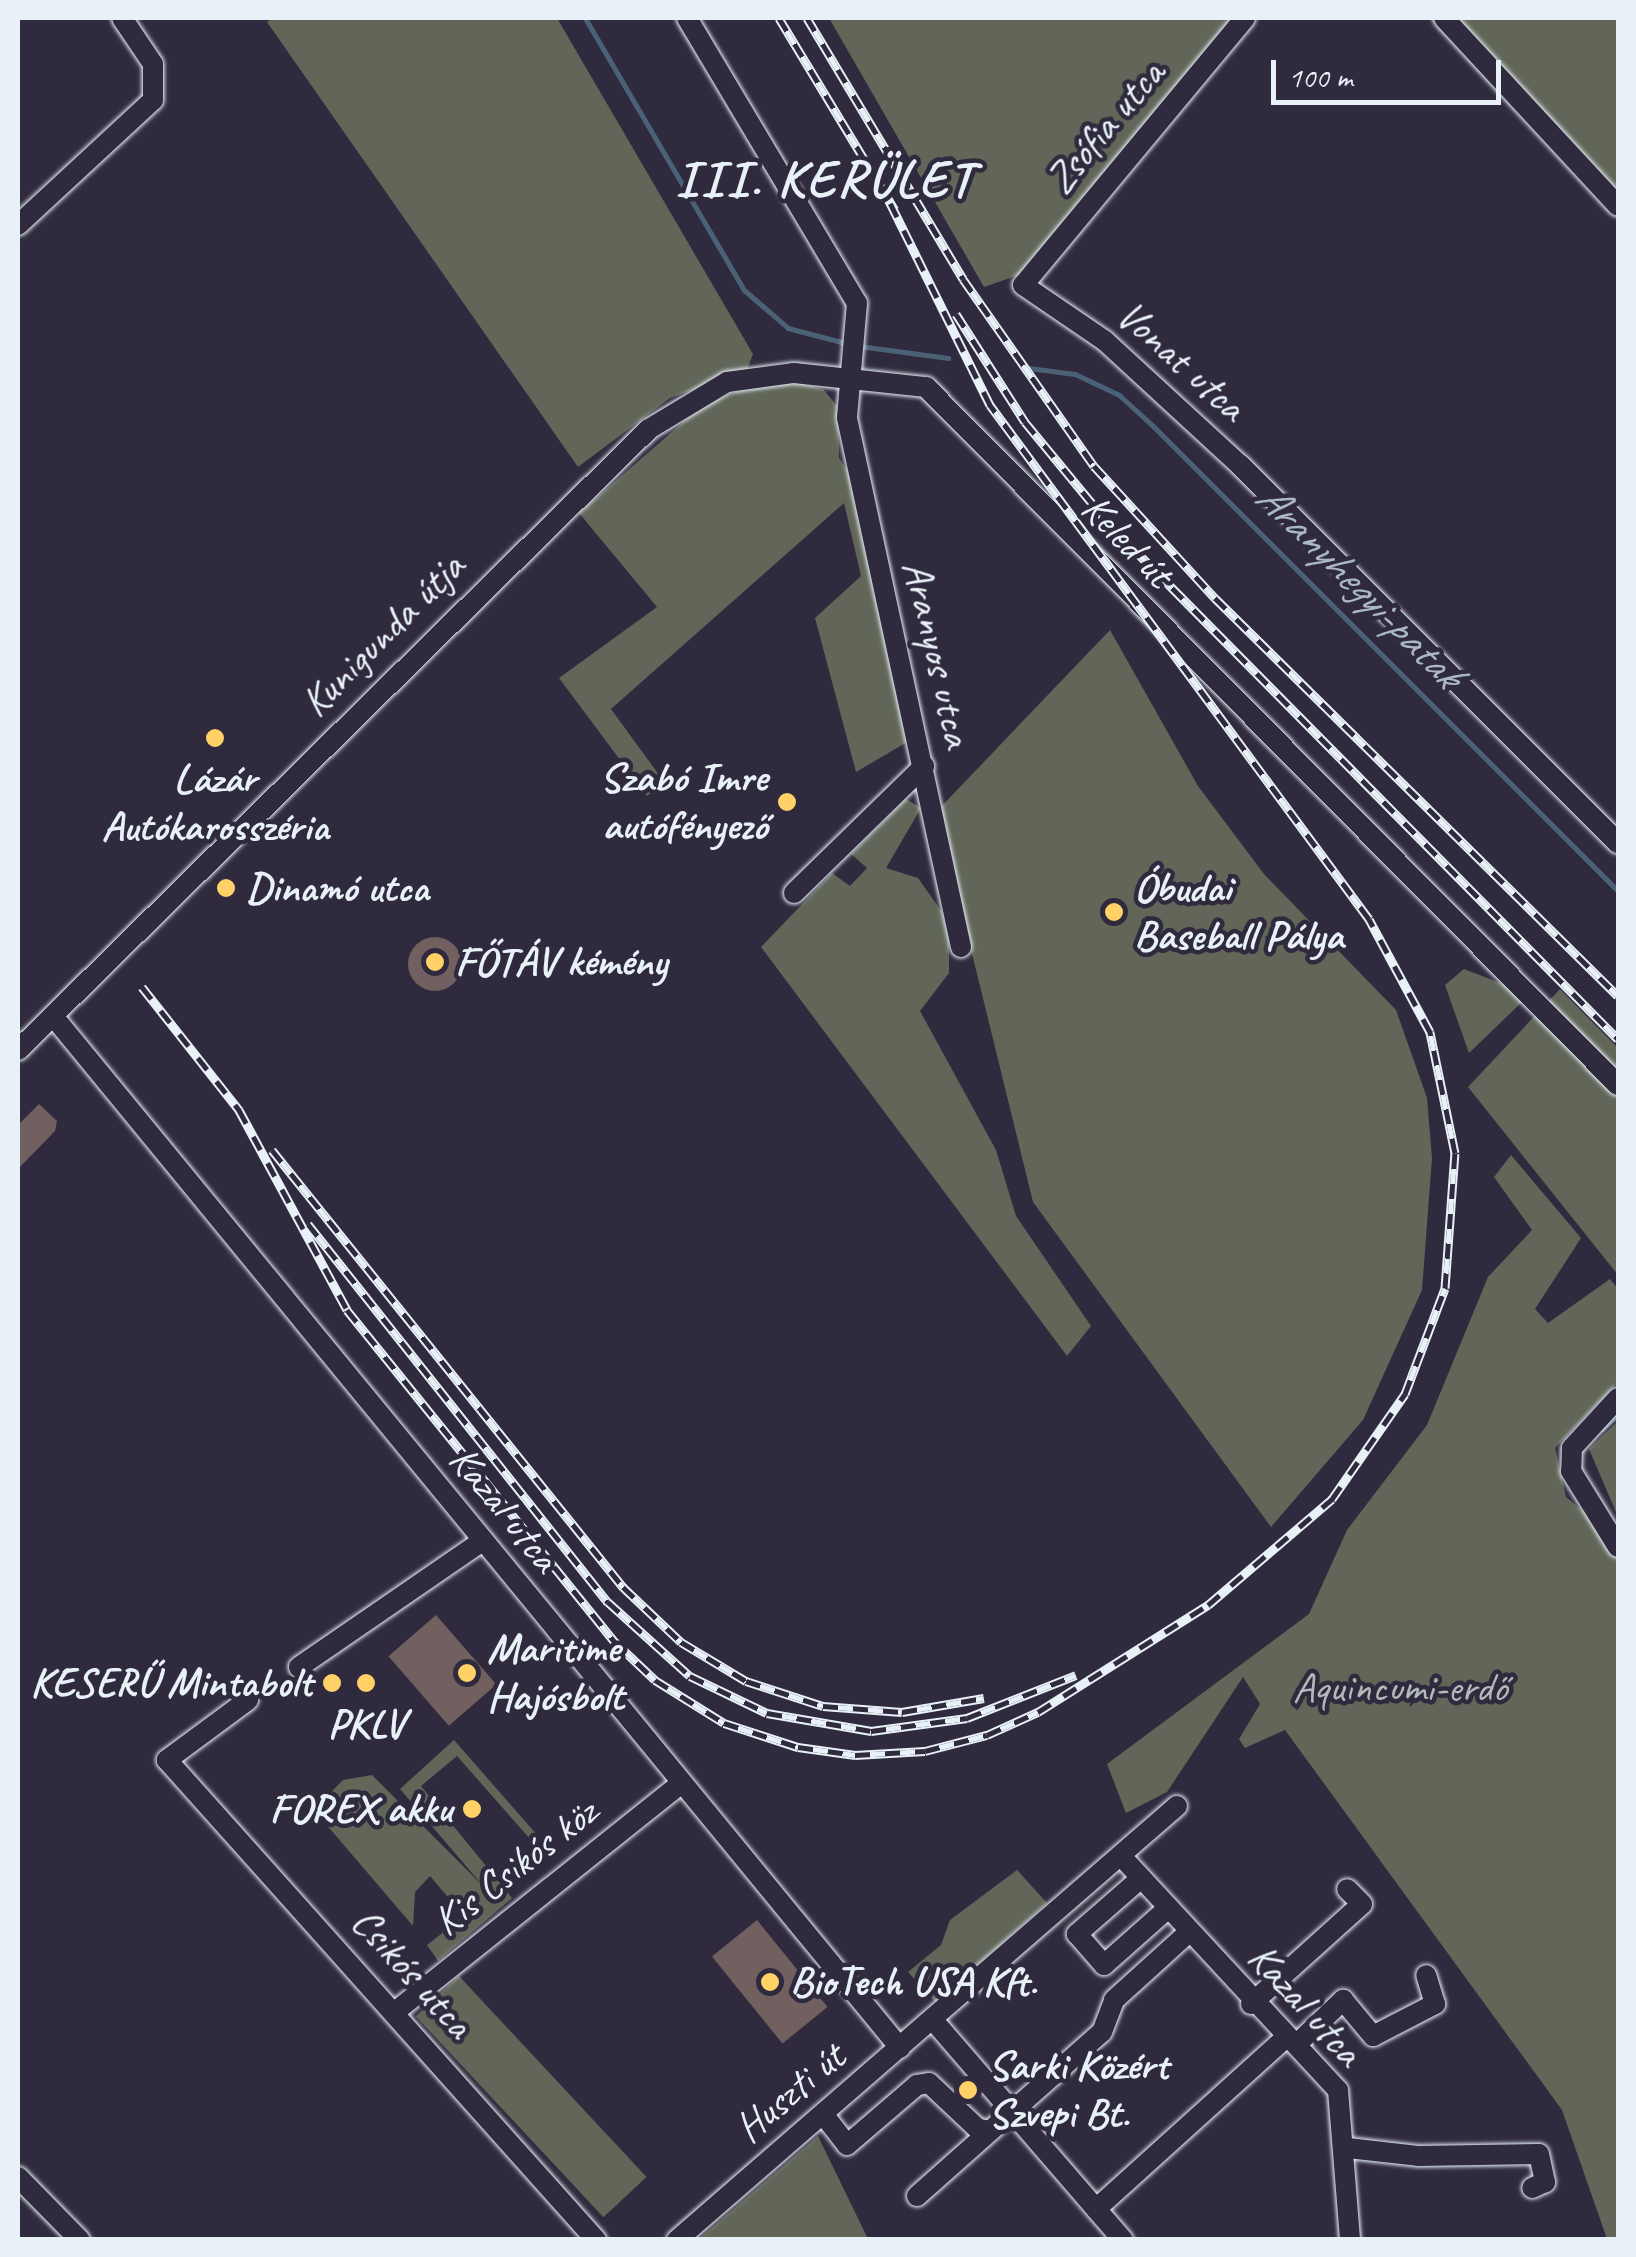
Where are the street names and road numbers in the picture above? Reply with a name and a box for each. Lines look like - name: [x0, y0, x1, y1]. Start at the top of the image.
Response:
- street label: Zsófia utca: [1035, 50, 1175, 204]
- street label: Vonat utca: [1107, 290, 1255, 432]
- street label: Keled út: [1071, 484, 1183, 598]
- street label: Kunigunda útja: [290, 542, 476, 728]
- street label: Aranyos utca: [891, 557, 983, 751]
- street label: Kazal utca: [438, 1436, 570, 1582]
- street label: Kis Csikós köz: [423, 1788, 607, 1946]
- street label: Csikós utca: [341, 1898, 483, 2048]
- street label: Kazal utca: [1237, 1934, 1373, 2076]
- street label: Huszti út: [725, 2033, 855, 2153]

